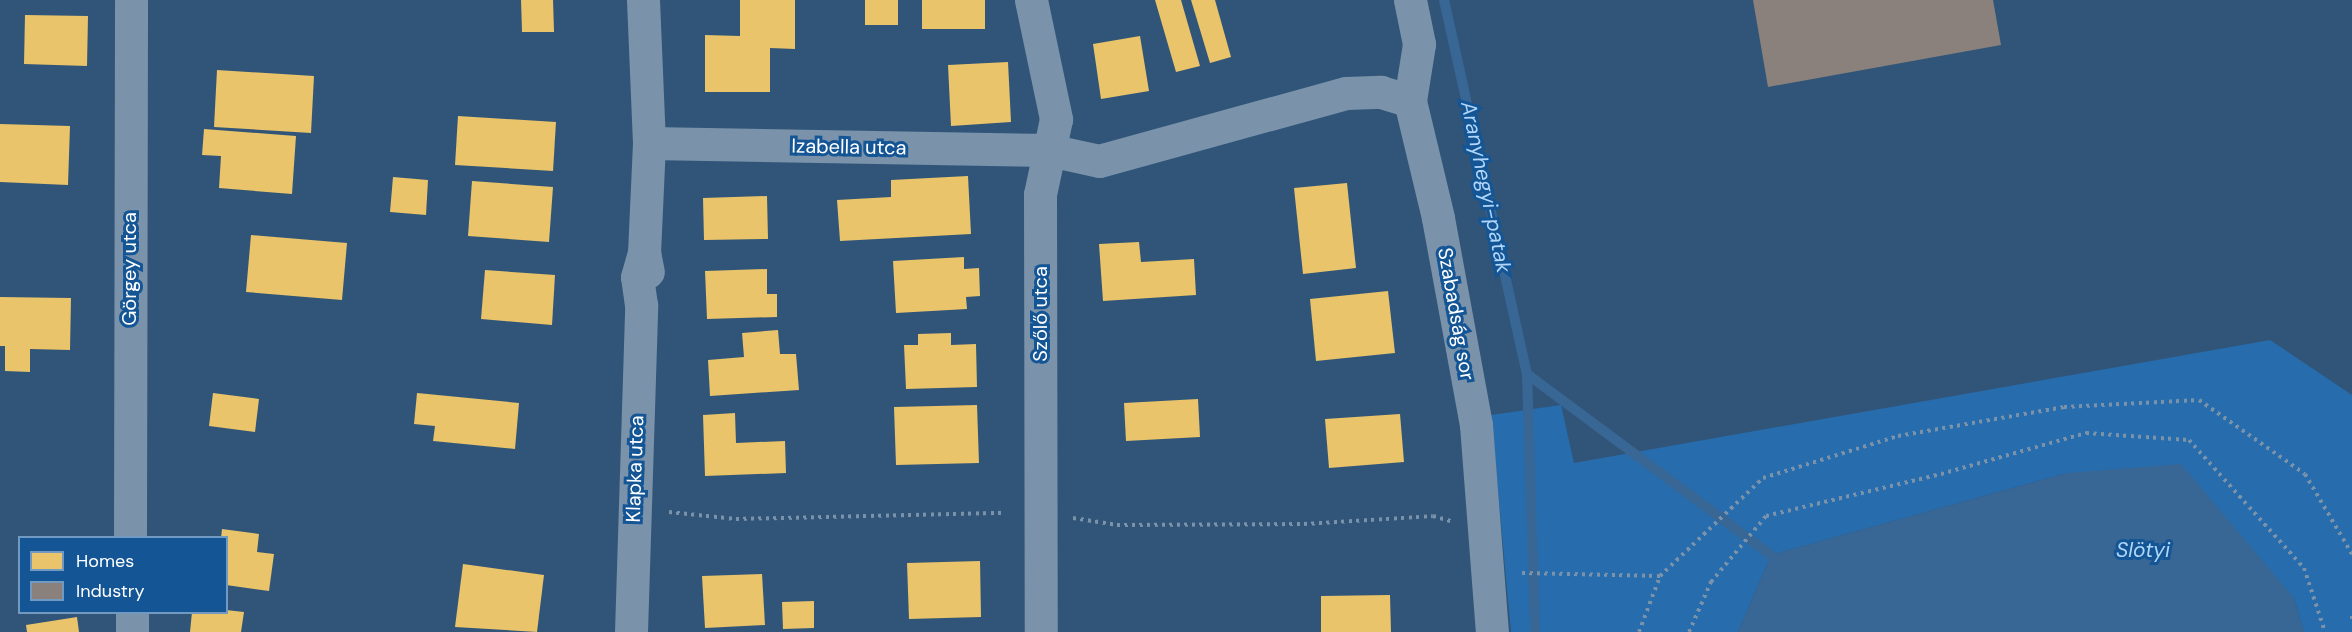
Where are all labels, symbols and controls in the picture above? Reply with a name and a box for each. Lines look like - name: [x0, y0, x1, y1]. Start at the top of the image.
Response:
- water label: Aranyhegyi-patak: [1455, 99, 1517, 275]
- street label: Izabella utca: [791, 134, 907, 160]
- street label: Görgey utca: [117, 212, 141, 326]
- street label: Szabadság sor: [1433, 246, 1479, 382]
- street label: Szőlő utca: [1028, 266, 1052, 362]
- street label: Klapka utca: [621, 415, 649, 523]
- legend: [18, 536, 228, 614]
- water label: Slötyi: [2116, 537, 2170, 563]
- text: Homes: [76, 549, 134, 573]
- text: Industry: [76, 579, 145, 603]

